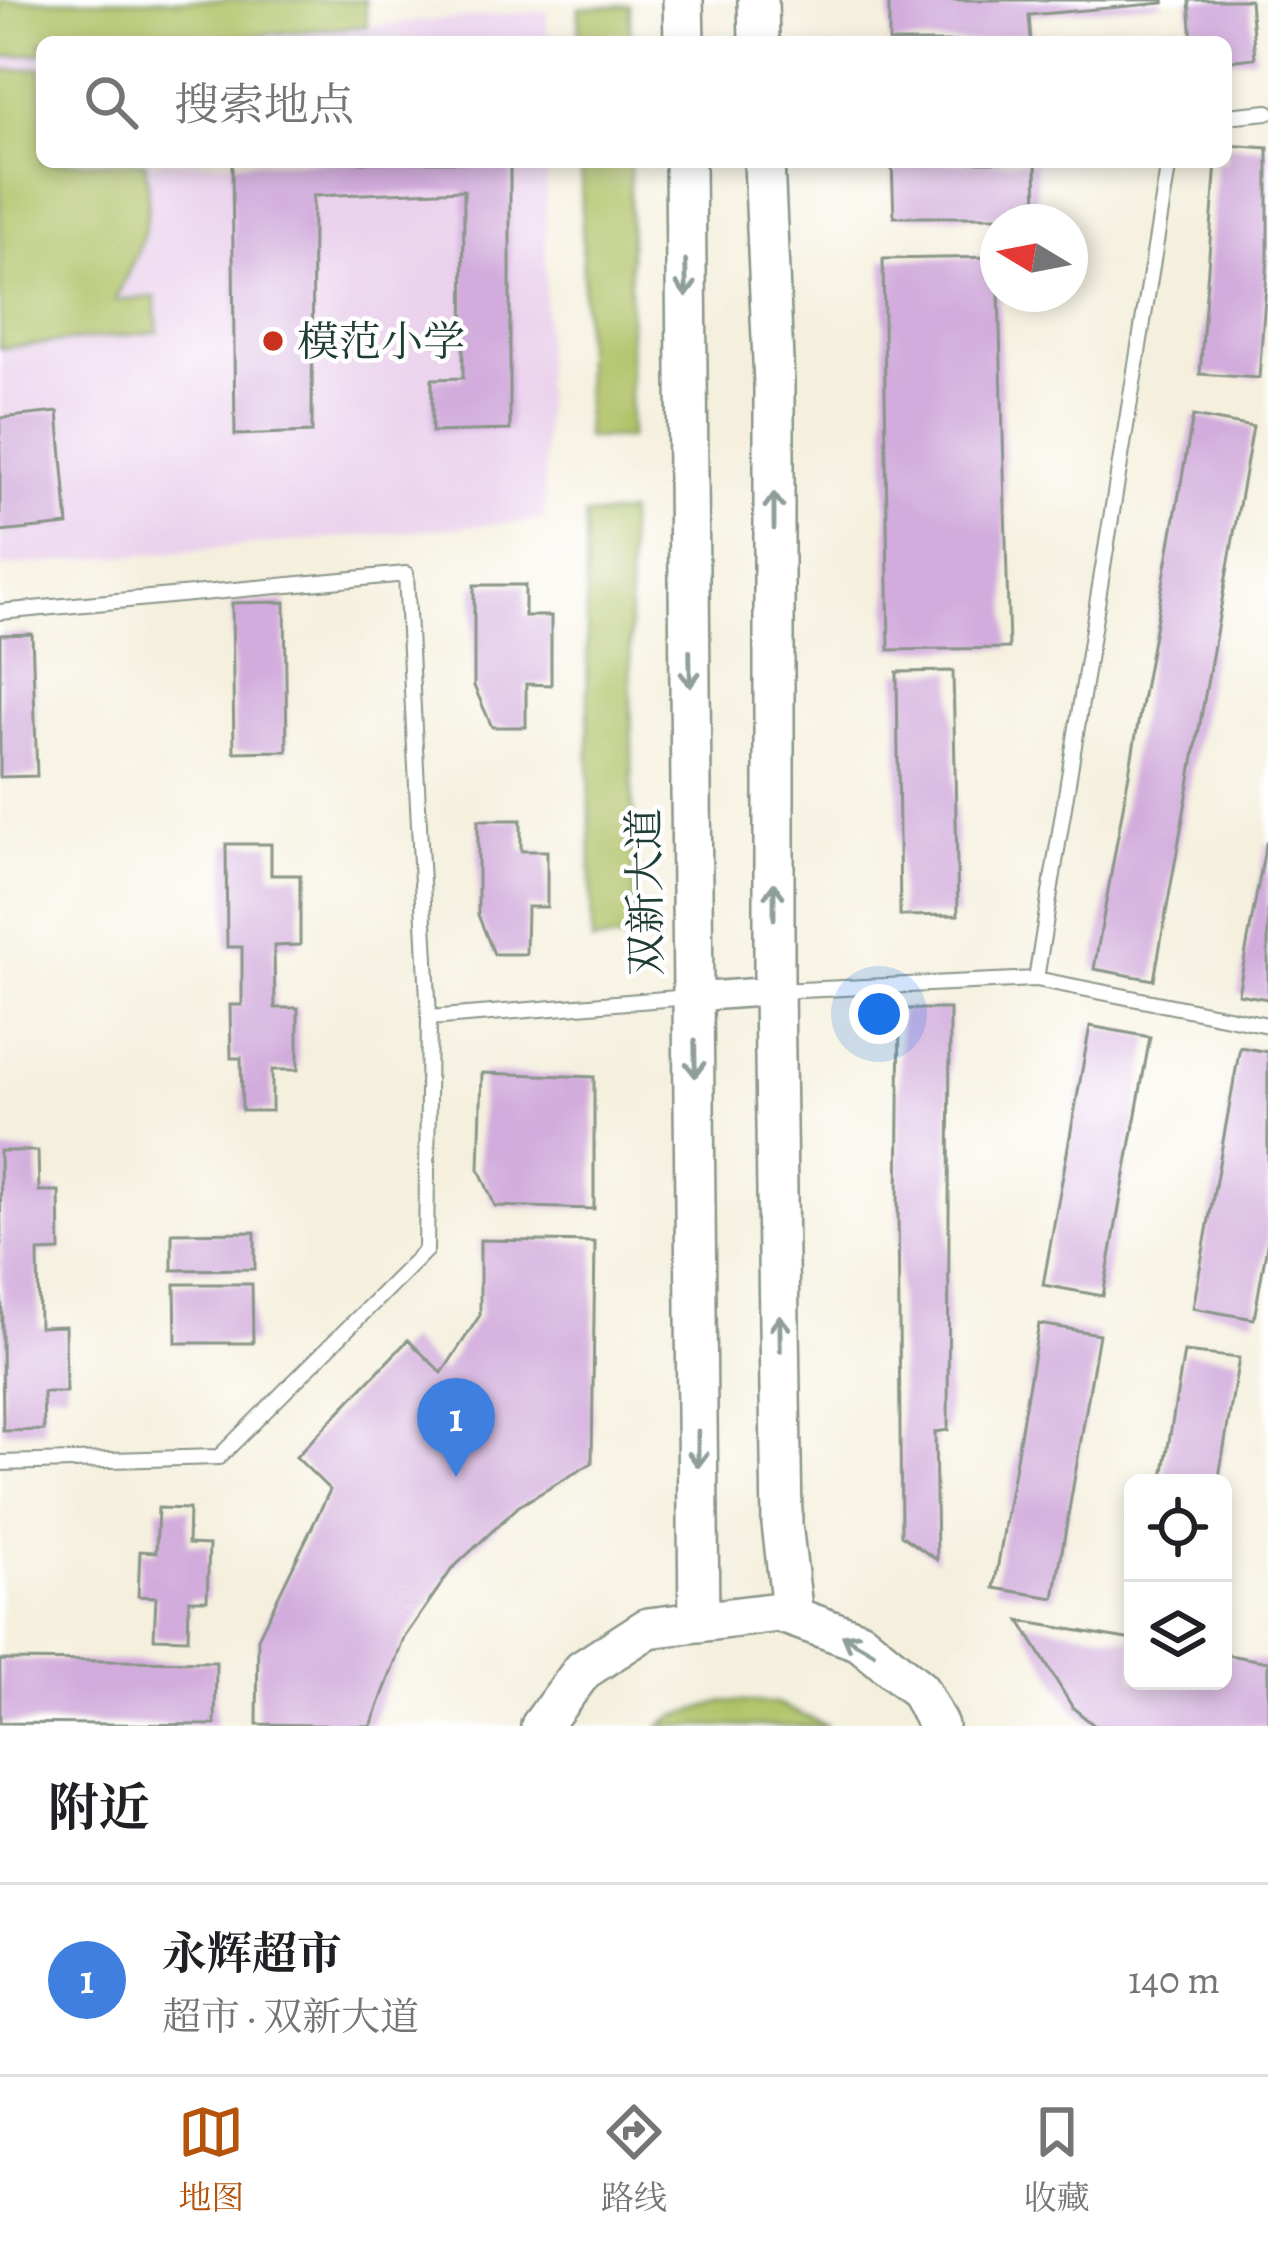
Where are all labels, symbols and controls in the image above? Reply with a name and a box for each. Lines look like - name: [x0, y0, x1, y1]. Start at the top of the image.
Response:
- search box: [36, 36, 1232, 168]
- icon: search: [78, 69, 144, 135]
- text: 搜索地点: [174, 74, 354, 136]
- north arrow: [980, 204, 1088, 312]
- one-way arrow: [675, 259, 697, 298]
- place label: 模范小学: [297, 313, 465, 370]
- marker: 模范小学: [260, 328, 286, 354]
- one-way arrow: [763, 492, 785, 531]
- one-way arrow: [679, 649, 702, 688]
- street label: 双新大道: [615, 808, 675, 976]
- one-way arrow: [763, 882, 785, 921]
- your location: [849, 984, 909, 1044]
- one-way arrow: [683, 1039, 706, 1078]
- one-way arrow: [768, 1314, 791, 1353]
- pin: 1: [417, 1378, 495, 1477]
- one-way arrow: [687, 1429, 709, 1468]
- map controls: [1124, 1474, 1232, 1690]
- button: locate: [1124, 1474, 1232, 1582]
- button: layers: [1124, 1582, 1232, 1690]
- one-way arrow: [841, 1632, 876, 1656]
- text: 附近: [48, 1773, 150, 1843]
- text: 永辉超市: [162, 1923, 342, 1985]
- text: 1: [80, 1953, 94, 2006]
- text: 140 m: [1128, 1953, 1220, 2006]
- text: 超市 · 双新大道: [162, 1990, 419, 2043]
- tab: 地图: [178, 2099, 244, 2220]
- tab: 路线: [601, 2099, 667, 2220]
- tab: 收藏: [1024, 2099, 1090, 2220]

